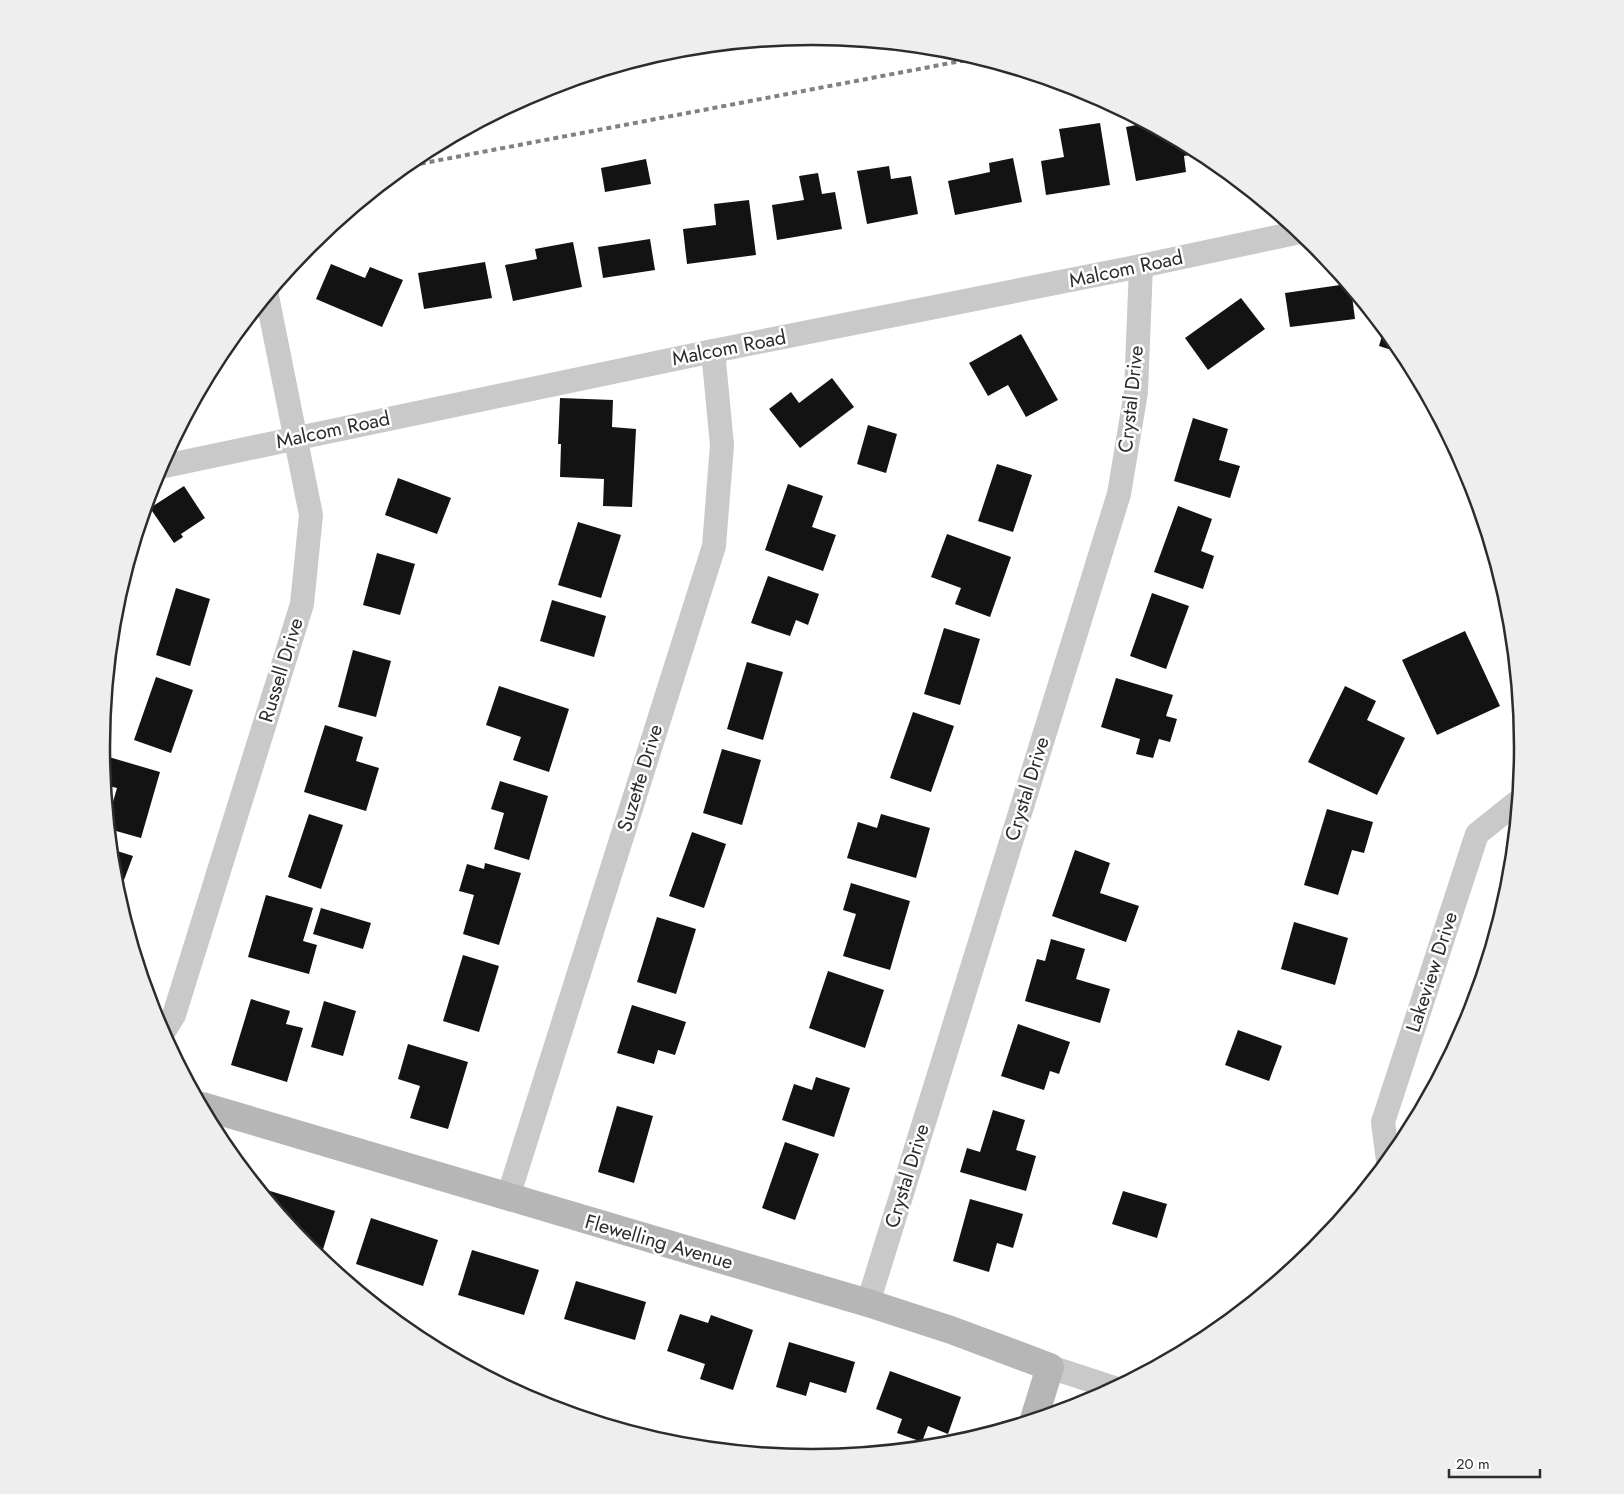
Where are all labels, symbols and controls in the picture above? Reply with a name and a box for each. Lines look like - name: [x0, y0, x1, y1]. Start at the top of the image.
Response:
- street label: Malcom Road: [1066, 243, 1186, 295]
- street label: Malcom Road: [669, 323, 789, 373]
- street label: Crystal Drive: [1111, 344, 1151, 454]
- street label: Malcom Road: [273, 404, 393, 456]
- street label: Russell Drive: [251, 614, 311, 726]
- street label: Suzette Drive: [610, 721, 670, 835]
- street label: Crystal Drive: [997, 733, 1057, 845]
- street label: Lakeview Drive: [1399, 908, 1465, 1036]
- street label: Crystal Drive: [877, 1120, 937, 1232]
- street label: Flewelling Avenue: [582, 1207, 736, 1277]
- scale bar: [1449, 1446, 1540, 1478]
- text: 20 m: [1456, 1453, 1490, 1475]

